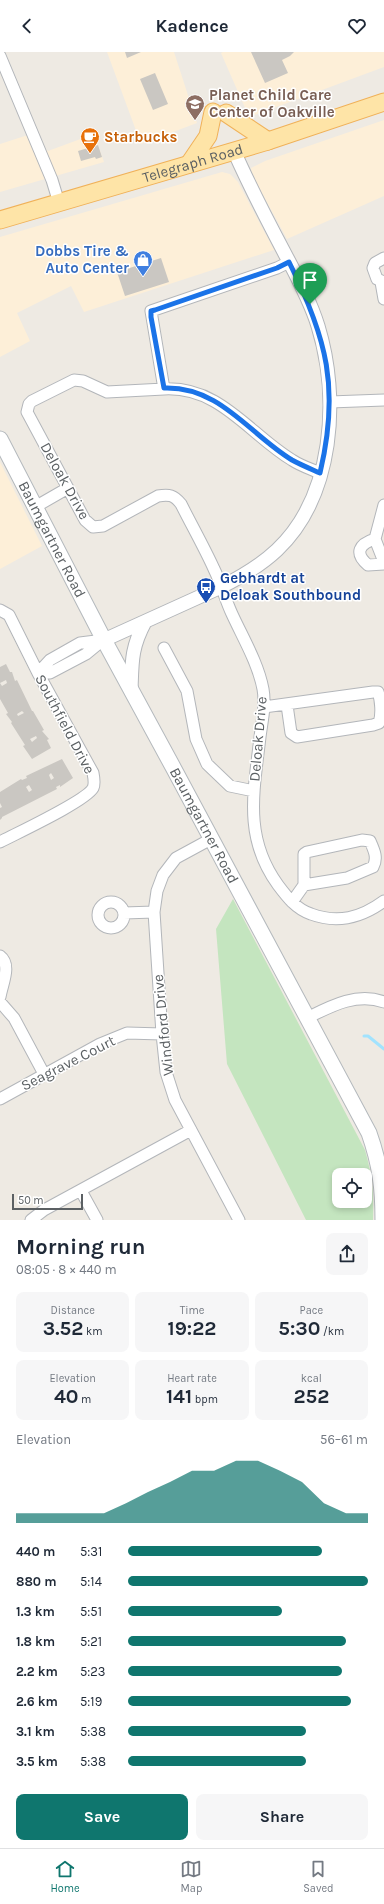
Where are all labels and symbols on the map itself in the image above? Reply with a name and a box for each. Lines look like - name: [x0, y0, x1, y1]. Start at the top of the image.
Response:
- place label: Planet Child Care Center of Oakville: [209, 86, 335, 121]
- school or university icon: Planet Child Care Center of Oakville: [184, 93, 206, 121]
- cafe icon: Starbucks: [79, 126, 101, 154]
- place label: Starbucks: [104, 128, 178, 146]
- street label: Telegraph Road: [140, 140, 245, 187]
- place label: Dobbs Tire & Auto Center: [35, 242, 129, 277]
- shop icon: Dobbs Tire & Auto Center: [132, 249, 154, 277]
- pin: [293, 263, 327, 304]
- street label: Deloak Drive: [36, 439, 94, 523]
- street label: Baumgartner Road: [14, 478, 90, 601]
- place label: Gebhardt at Deloak Southbound: [220, 569, 361, 604]
- bus stop icon: Gebhardt at Deloak Southbound: [195, 576, 217, 604]
- street label: Southfield Drive: [31, 671, 99, 777]
- street label: Deloak Drive: [245, 696, 271, 782]
- street label: Baumgartner Road: [166, 764, 243, 886]
- street label: Windford Drive: [149, 973, 177, 1077]
- street label: Seagrave Court: [18, 1031, 119, 1095]
- scale bar: [12, 1192, 83, 1211]

